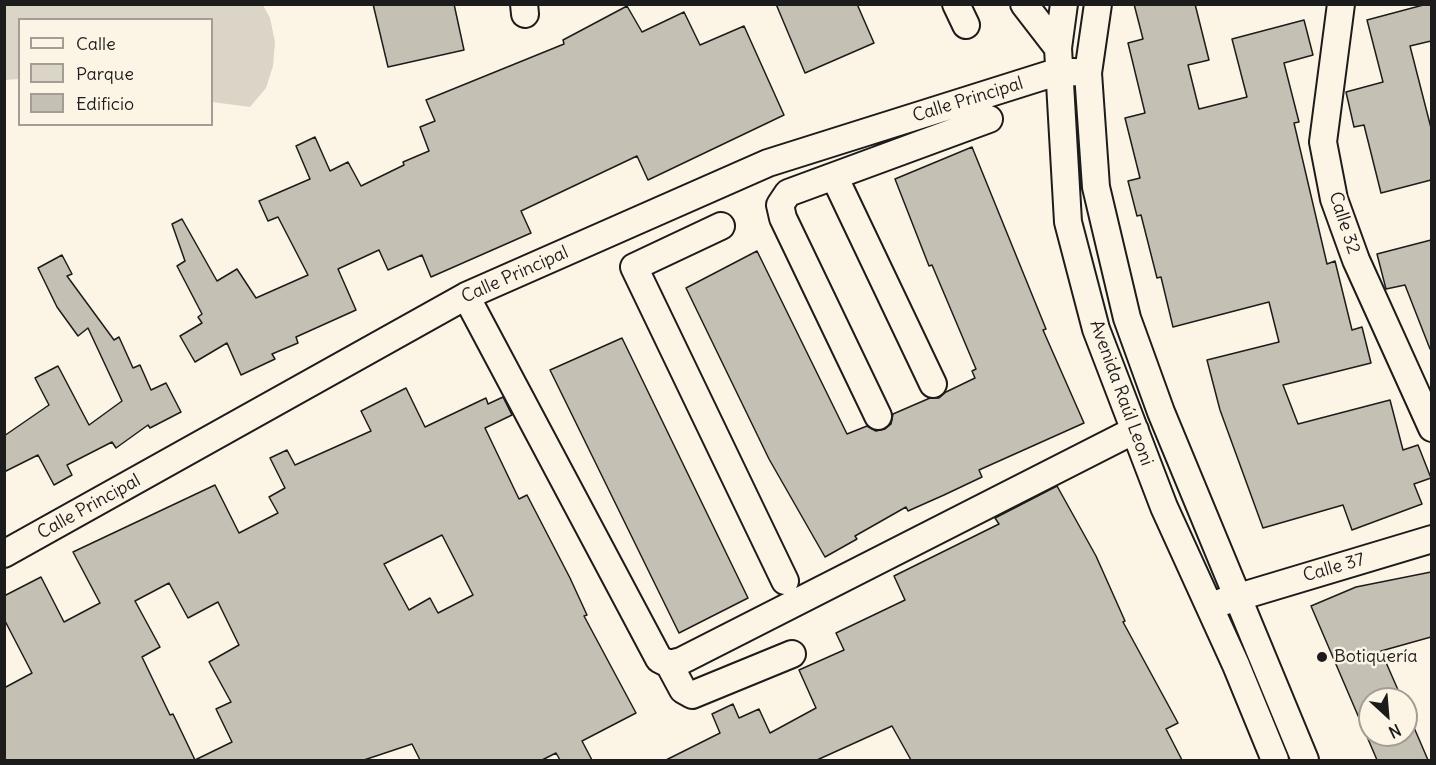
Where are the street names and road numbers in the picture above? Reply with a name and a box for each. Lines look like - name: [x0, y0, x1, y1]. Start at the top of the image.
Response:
- street label: Calle Principal: [910, 73, 1026, 127]
- street label: Calle 32: [1324, 189, 1364, 257]
- street label: Calle Principal: [458, 242, 572, 308]
- street label: Avenida Raúl Leoni: [1085, 317, 1157, 469]
- street label: Calle Principal: [34, 470, 144, 544]
- street label: Calle 37: [1301, 549, 1367, 587]

